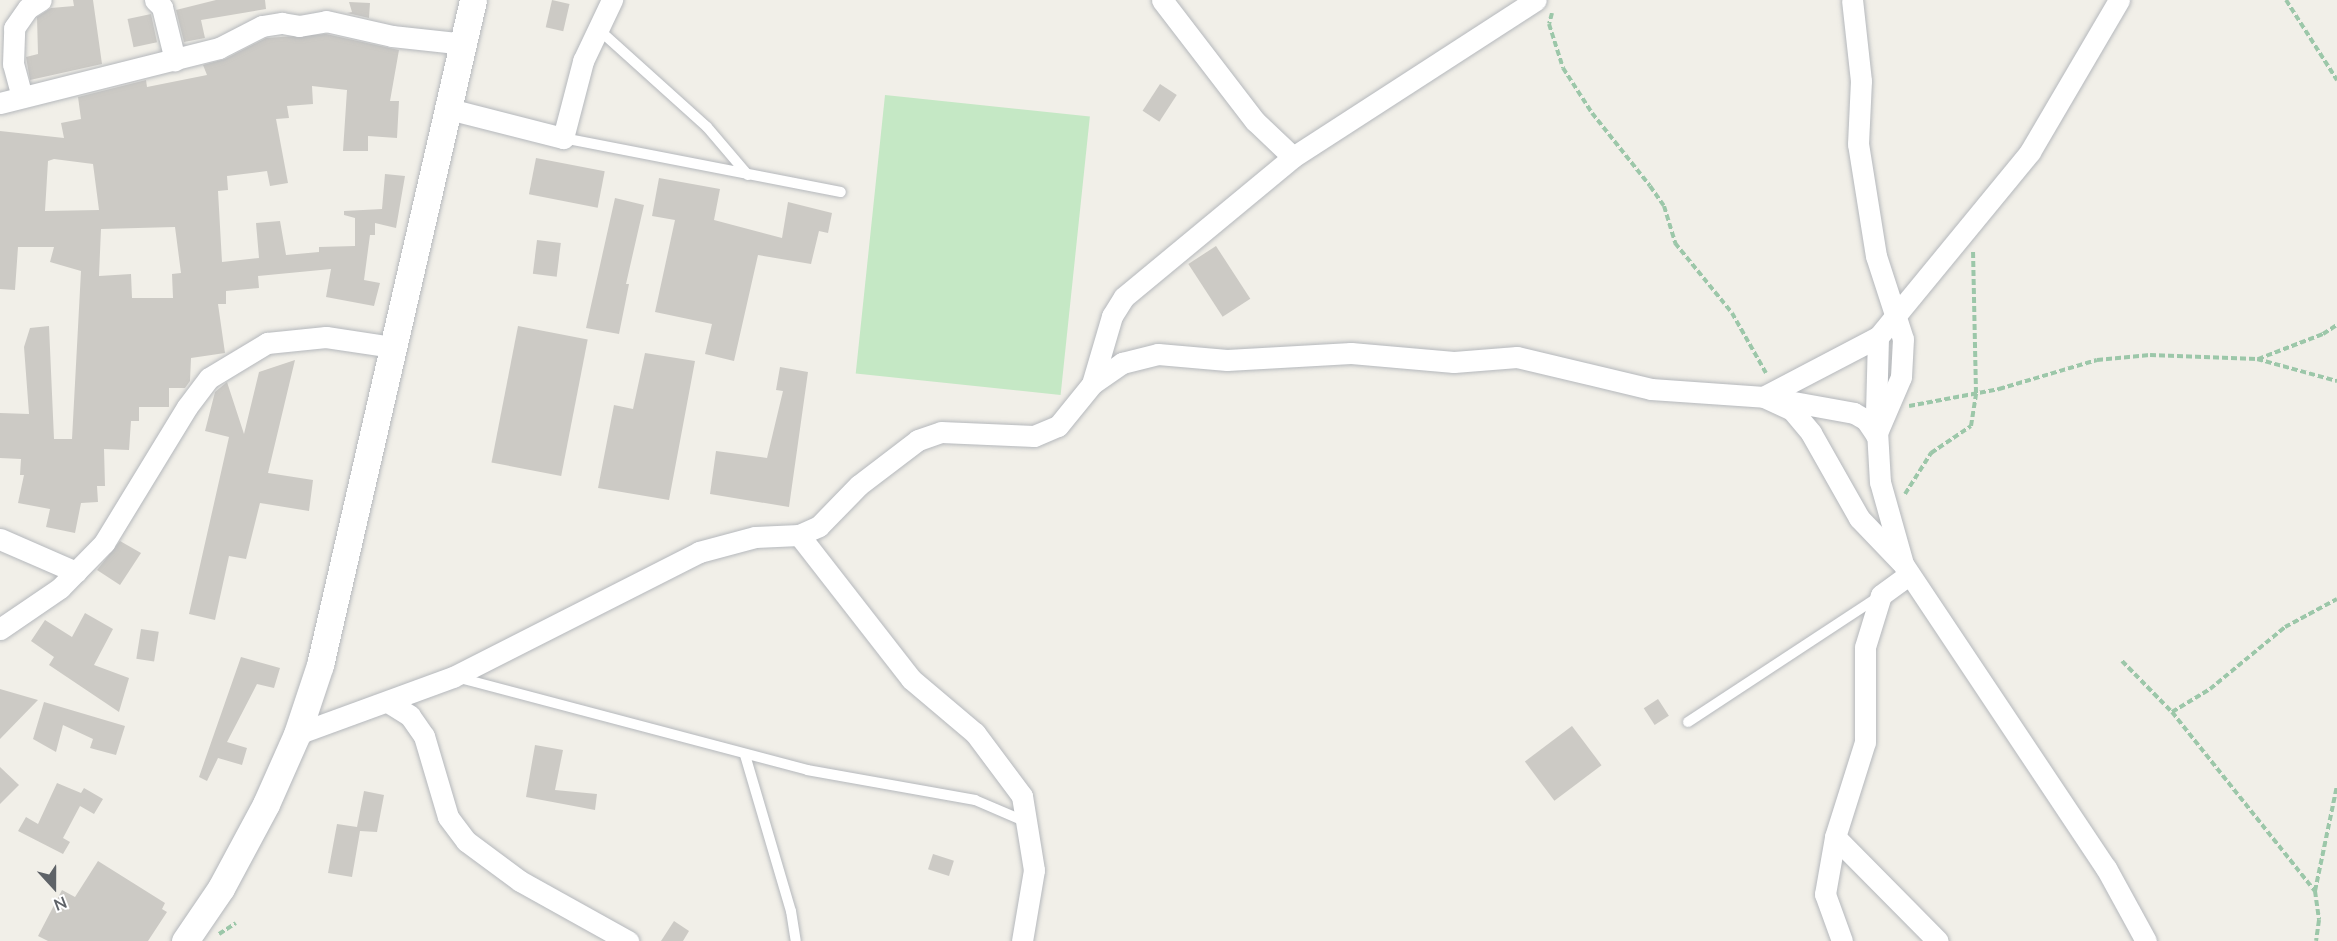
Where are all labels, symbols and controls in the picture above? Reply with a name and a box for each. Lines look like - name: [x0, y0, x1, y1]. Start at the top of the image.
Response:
- north arrow: [24, 857, 84, 917]
- text: N: [51, 893, 70, 915]

